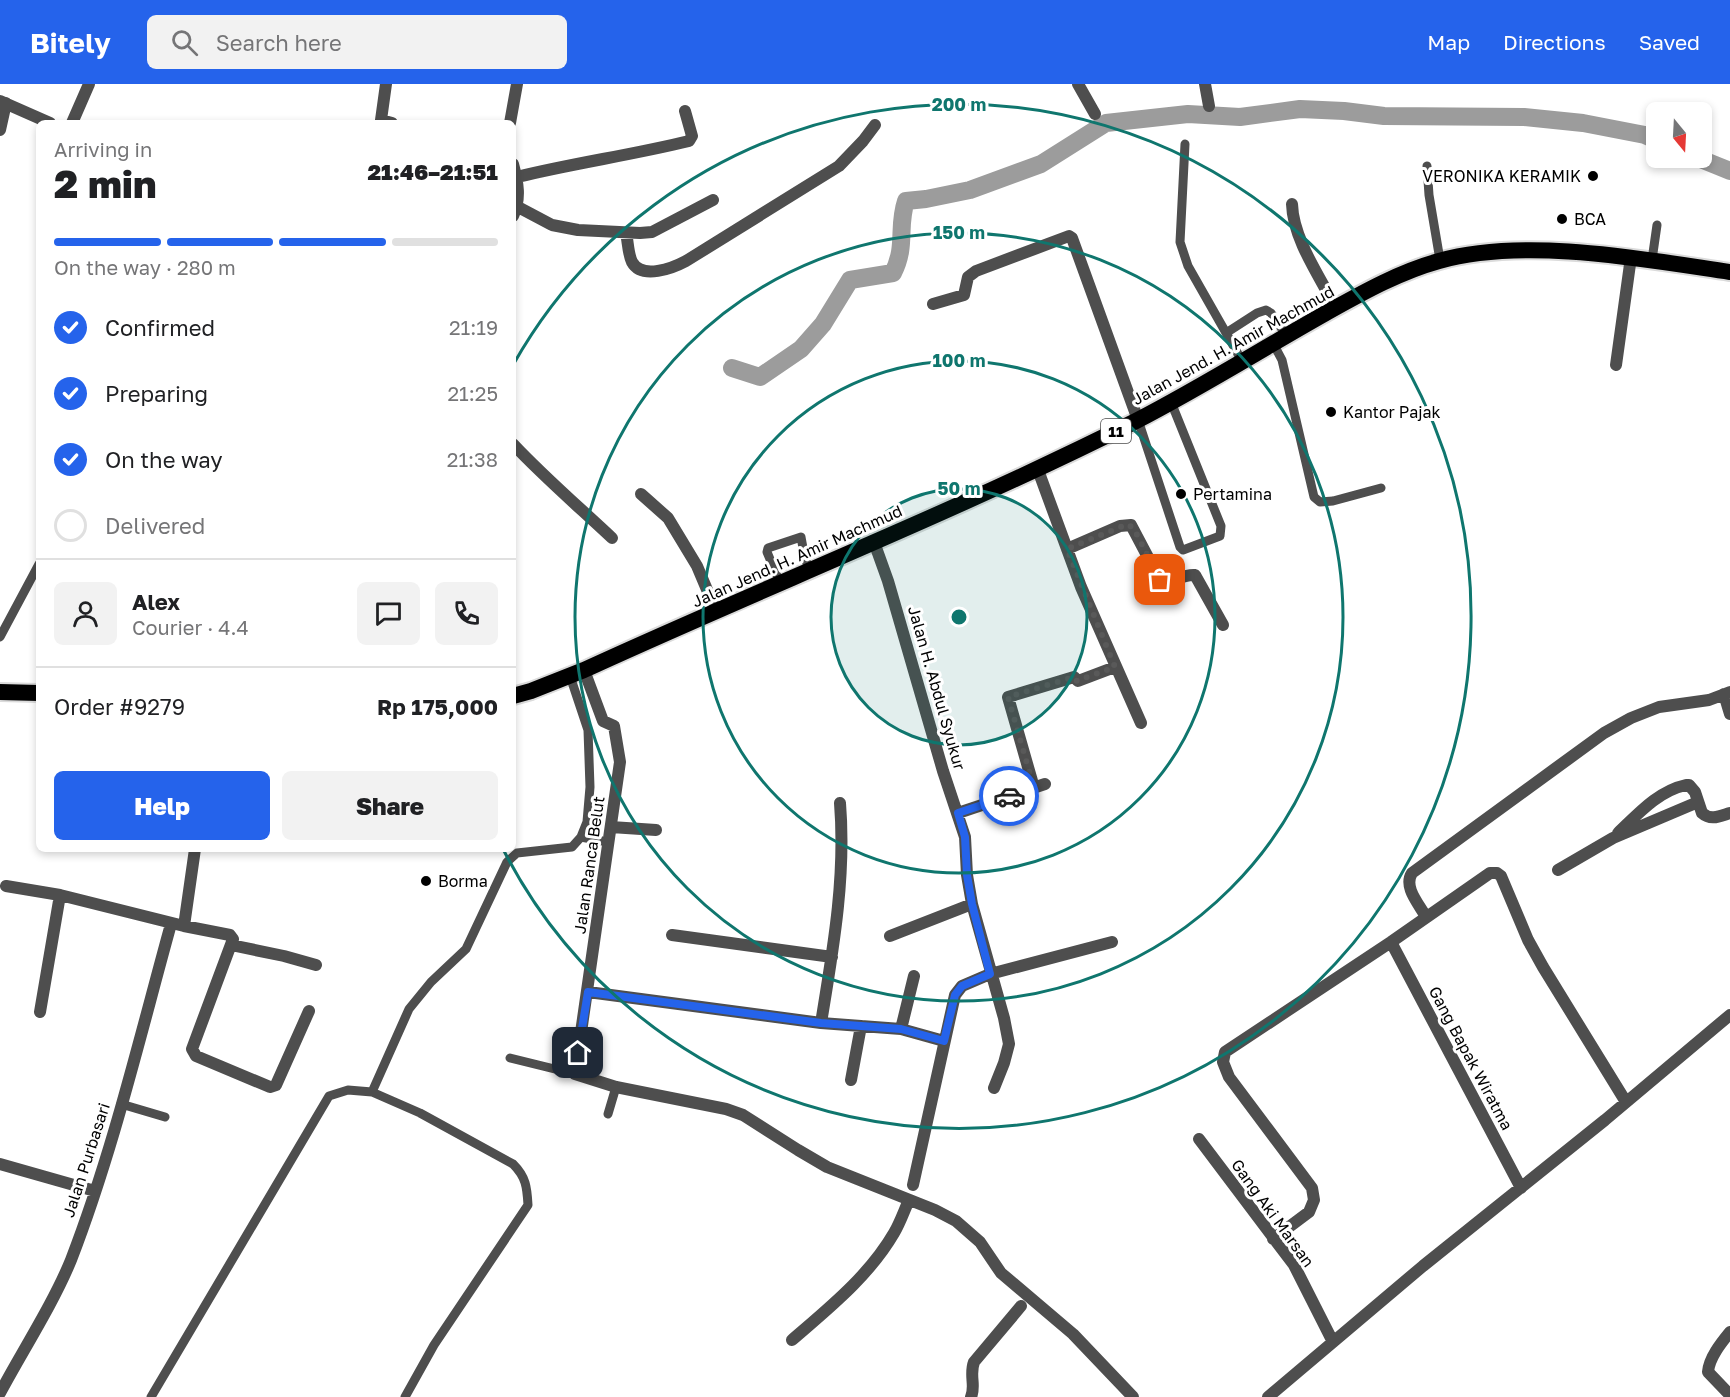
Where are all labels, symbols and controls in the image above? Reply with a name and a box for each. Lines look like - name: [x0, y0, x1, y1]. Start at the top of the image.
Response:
- search box: [147, 15, 567, 69]
- text: Bitely: [30, 26, 111, 59]
- icon: search: [168, 26, 201, 59]
- text: Search here: [216, 29, 342, 56]
- text: Map: [1427, 29, 1470, 55]
- text: Directions: [1503, 29, 1606, 55]
- text: Saved: [1639, 29, 1700, 55]
- text: 200 m: [932, 93, 986, 115]
- north arrow: [1646, 102, 1712, 168]
- map controls: [1646, 102, 1712, 168]
- text: Arriving in: [54, 137, 152, 161]
- text: 21:46–21:51: [367, 158, 498, 185]
- text: 2 min: [54, 160, 157, 207]
- place label: VERONIKA KERAMIK: [1422, 166, 1581, 186]
- marker: VERONIKA KERAMIK: [1586, 169, 1600, 183]
- place label: BCA: [1574, 209, 1606, 229]
- marker: BCA: [1555, 212, 1569, 226]
- text: 150 m: [933, 221, 985, 243]
- text: On the way · 280 m: [54, 255, 236, 279]
- street label: Jalan Jend. H. Amir Machmud: [1128, 281, 1338, 409]
- icon: check: [54, 311, 87, 344]
- text: Confirmed: [105, 314, 215, 341]
- text: 21:19: [449, 315, 498, 339]
- text: 100 m: [933, 349, 985, 371]
- icon: check: [54, 377, 87, 410]
- text: Preparing: [105, 380, 208, 407]
- text: 21:25: [448, 381, 498, 405]
- place label: Kantor Pajak: [1343, 402, 1441, 422]
- marker: Kantor Pajak: [1324, 405, 1338, 419]
- road number: 11: [1101, 419, 1131, 443]
- icon: check: [54, 443, 87, 476]
- text: On the way: [105, 446, 223, 473]
- text: 21:38: [447, 447, 498, 471]
- text: 50 m: [938, 477, 980, 499]
- place label: Pertamina: [1193, 484, 1272, 504]
- marker: Pertamina: [1174, 487, 1188, 501]
- street label: Jalan Jend. H. Amir Machmud: [689, 501, 905, 611]
- text: Delivered: [105, 512, 205, 539]
- pin: [1134, 554, 1185, 605]
- icon: bag: [1143, 563, 1176, 596]
- button: person: [54, 582, 117, 645]
- button: chat: [357, 582, 420, 645]
- button: phone: [435, 582, 498, 645]
- text: Alex: [132, 588, 180, 615]
- street label: Jalan H. Abdul Syukur: [904, 604, 970, 772]
- centre of rings: [949, 607, 969, 627]
- text: Courier · 4.4: [132, 615, 249, 639]
- text: Order #9279: [54, 693, 185, 720]
- text: Rp 175,000: [377, 693, 498, 720]
- courier: [979, 766, 1039, 826]
- button: Help: [54, 771, 270, 840]
- button: Share: [282, 771, 498, 840]
- icon: car: [993, 780, 1026, 813]
- street label: Jalan Ranca Belut: [569, 795, 609, 935]
- place label: Borma: [438, 871, 488, 891]
- marker: Borma: [419, 874, 433, 888]
- street label: Gang Bapak Wiratma: [1425, 983, 1517, 1133]
- pin: [552, 1027, 603, 1078]
- icon: home: [561, 1036, 594, 1069]
- street label: Jalan Purbasari: [58, 1100, 114, 1220]
- street label: Gang Aki Marsan: [1227, 1155, 1319, 1271]

